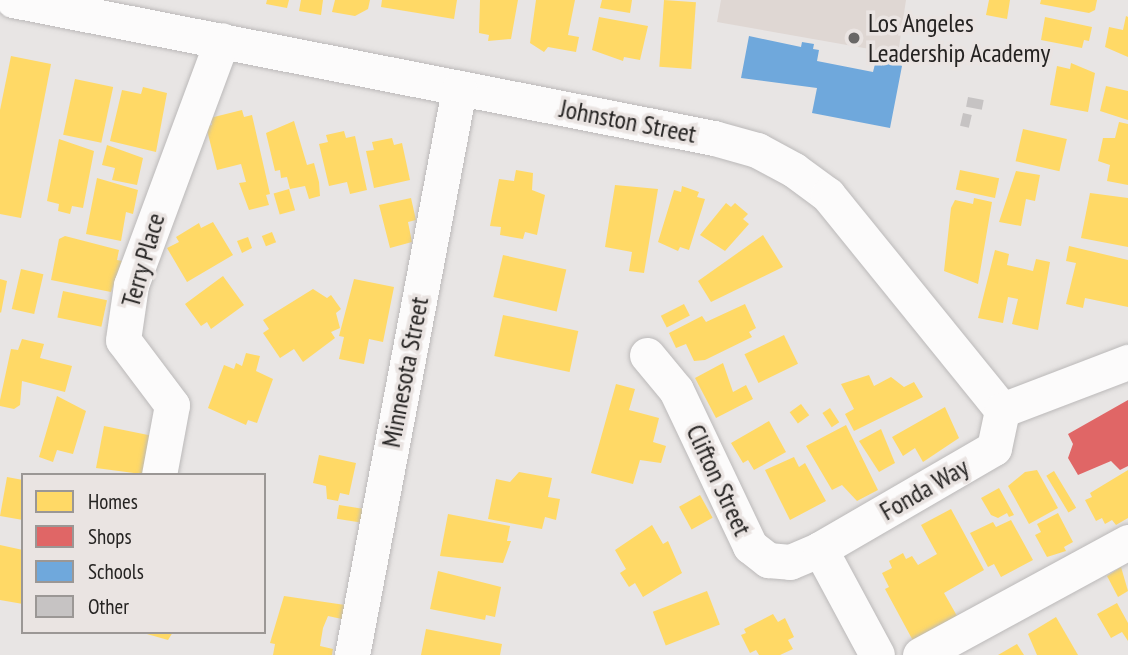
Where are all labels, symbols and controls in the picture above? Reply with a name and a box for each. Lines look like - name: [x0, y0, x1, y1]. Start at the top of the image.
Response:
- place label: Los Angeles Leadership Academy: [868, 7, 1051, 68]
- marker: Los Angeles Leadership Academy: [846, 30, 862, 46]
- street label: Johnston Street: [557, 93, 699, 149]
- street label: Terry Place: [115, 209, 171, 311]
- street label: Minnesota Street: [375, 294, 435, 450]
- street label: Clifton Street: [680, 420, 758, 540]
- street label: Fonda Way: [874, 451, 974, 527]
- legend: [21, 473, 266, 634]
- text: Homes: [88, 488, 138, 515]
- text: Shops: [88, 523, 132, 550]
- text: Schools: [88, 558, 144, 585]
- text: Other: [88, 593, 129, 620]

